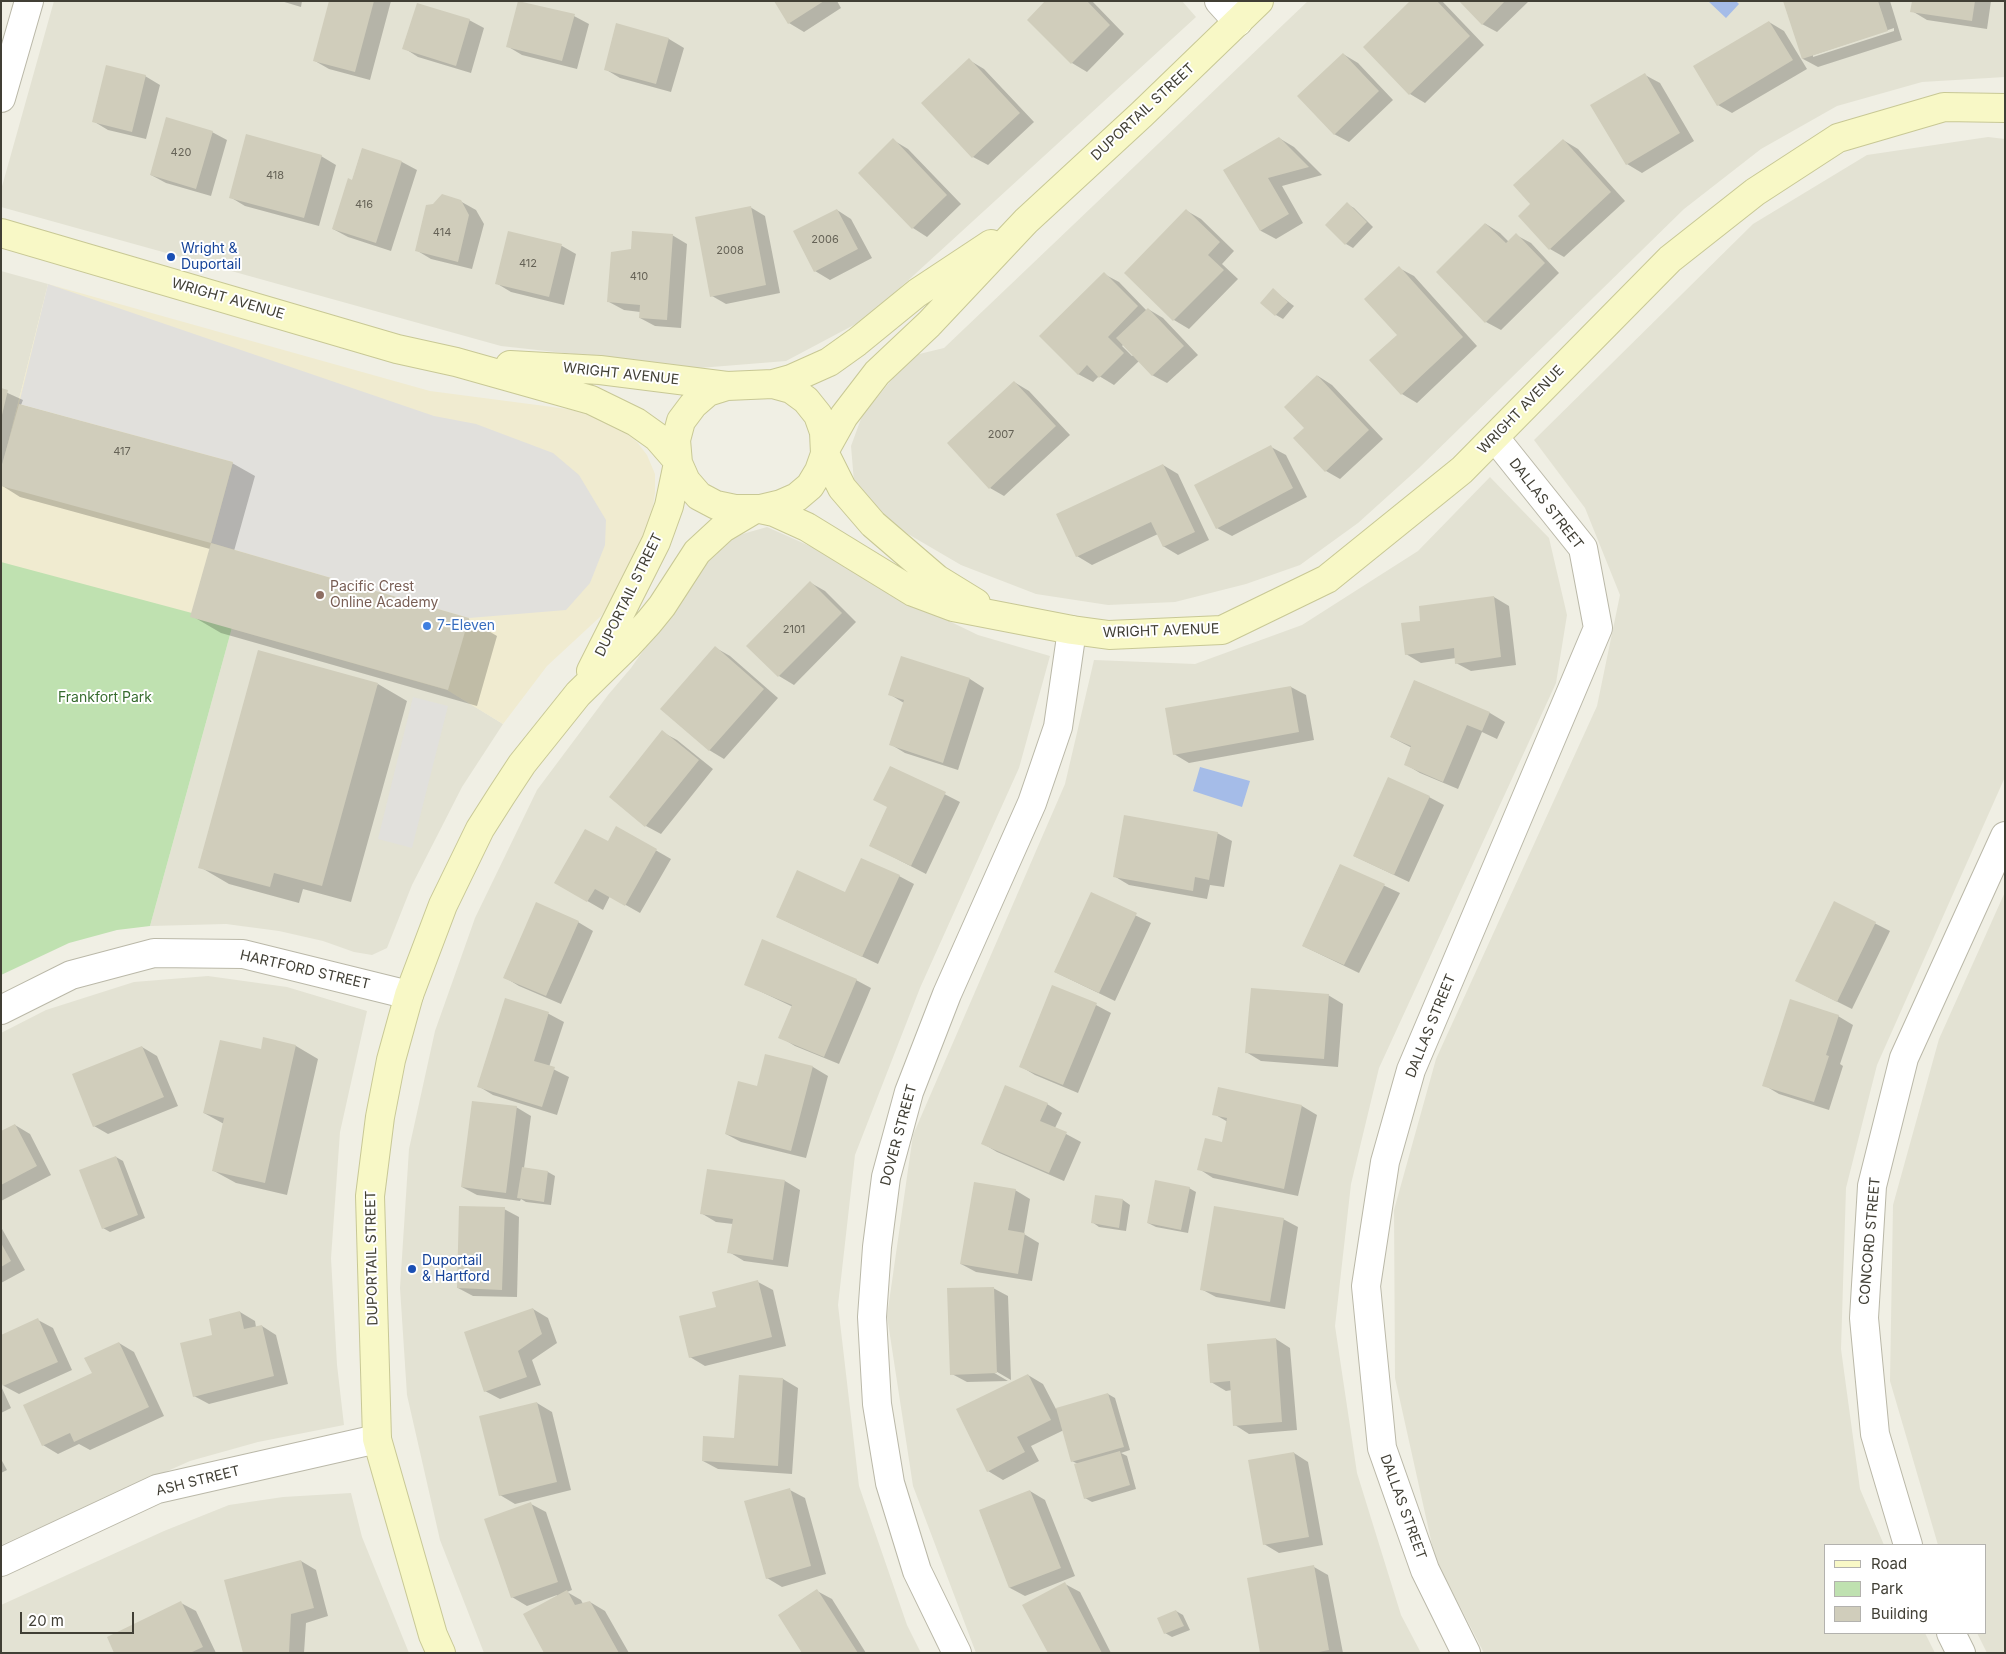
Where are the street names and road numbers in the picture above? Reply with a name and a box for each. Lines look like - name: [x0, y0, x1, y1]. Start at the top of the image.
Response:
- street label: DUPORTAIL STREET: [1088, 60, 1198, 164]
- street label: WRIGHT AVENUE: [170, 275, 286, 323]
- street label: WRIGHT AVENUE: [562, 360, 680, 388]
- street label: WRIGHT AVENUE: [1474, 362, 1568, 458]
- street label: DALLAS STREET: [1505, 455, 1587, 553]
- street label: DUPORTAIL STREET: [592, 531, 666, 659]
- street label: WRIGHT AVENUE: [1102, 621, 1220, 641]
- street label: HARTFORD STREET: [238, 947, 372, 993]
- street label: DALLAS STREET: [1402, 972, 1460, 1080]
- street label: DOVER STREET: [877, 1082, 921, 1188]
- street label: CONCORD STREET: [1856, 1176, 1884, 1306]
- street label: DUPORTAIL STREET: [362, 1190, 382, 1326]
- street label: DALLAS STREET: [1376, 1452, 1430, 1562]
- street label: ASH STREET: [154, 1462, 242, 1500]

